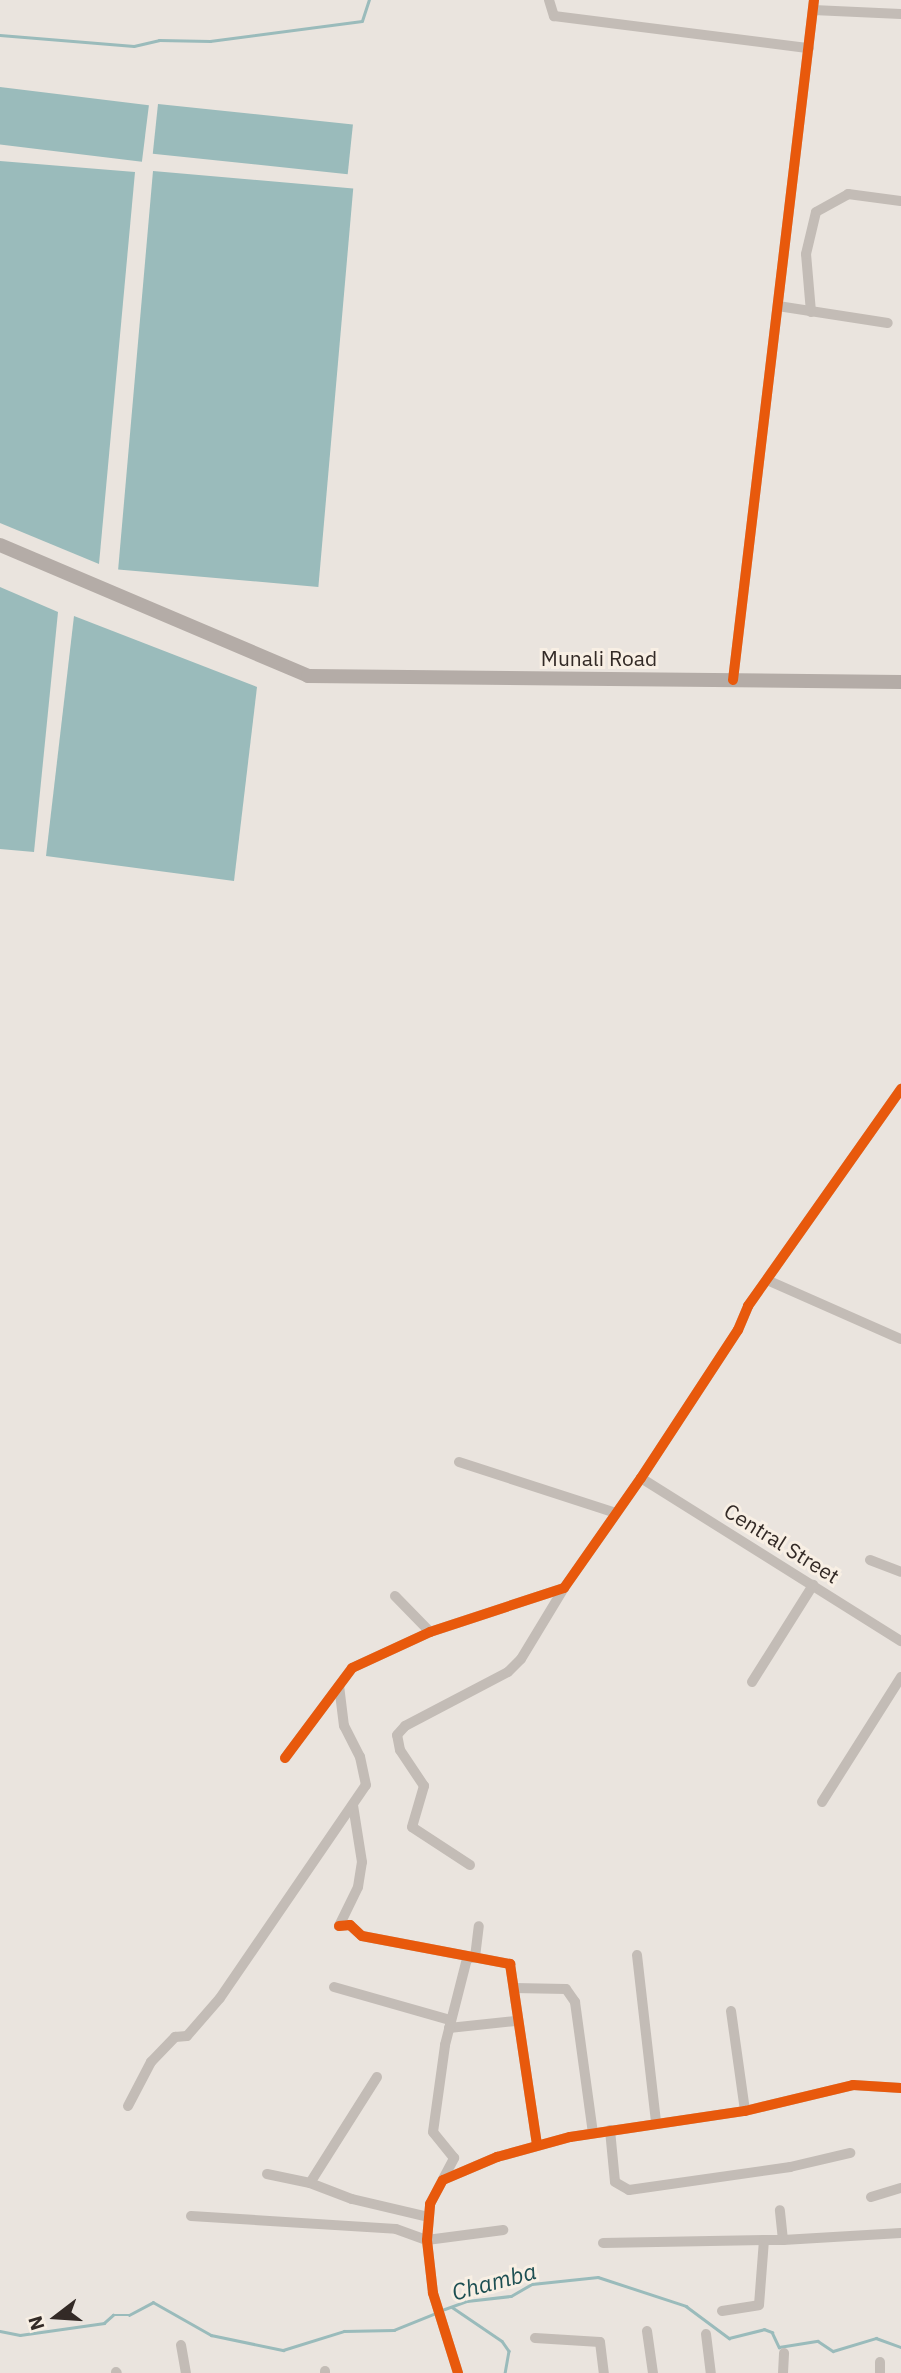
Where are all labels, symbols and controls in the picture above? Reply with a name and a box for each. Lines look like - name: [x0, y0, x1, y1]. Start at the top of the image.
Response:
- street label: Munali Road: [541, 645, 657, 671]
- street label: Central Street: [720, 1498, 844, 1588]
- water label: Chamba: [449, 2256, 539, 2306]
- north arrow: [21, 2282, 91, 2352]
- text: N: [22, 2313, 49, 2333]

